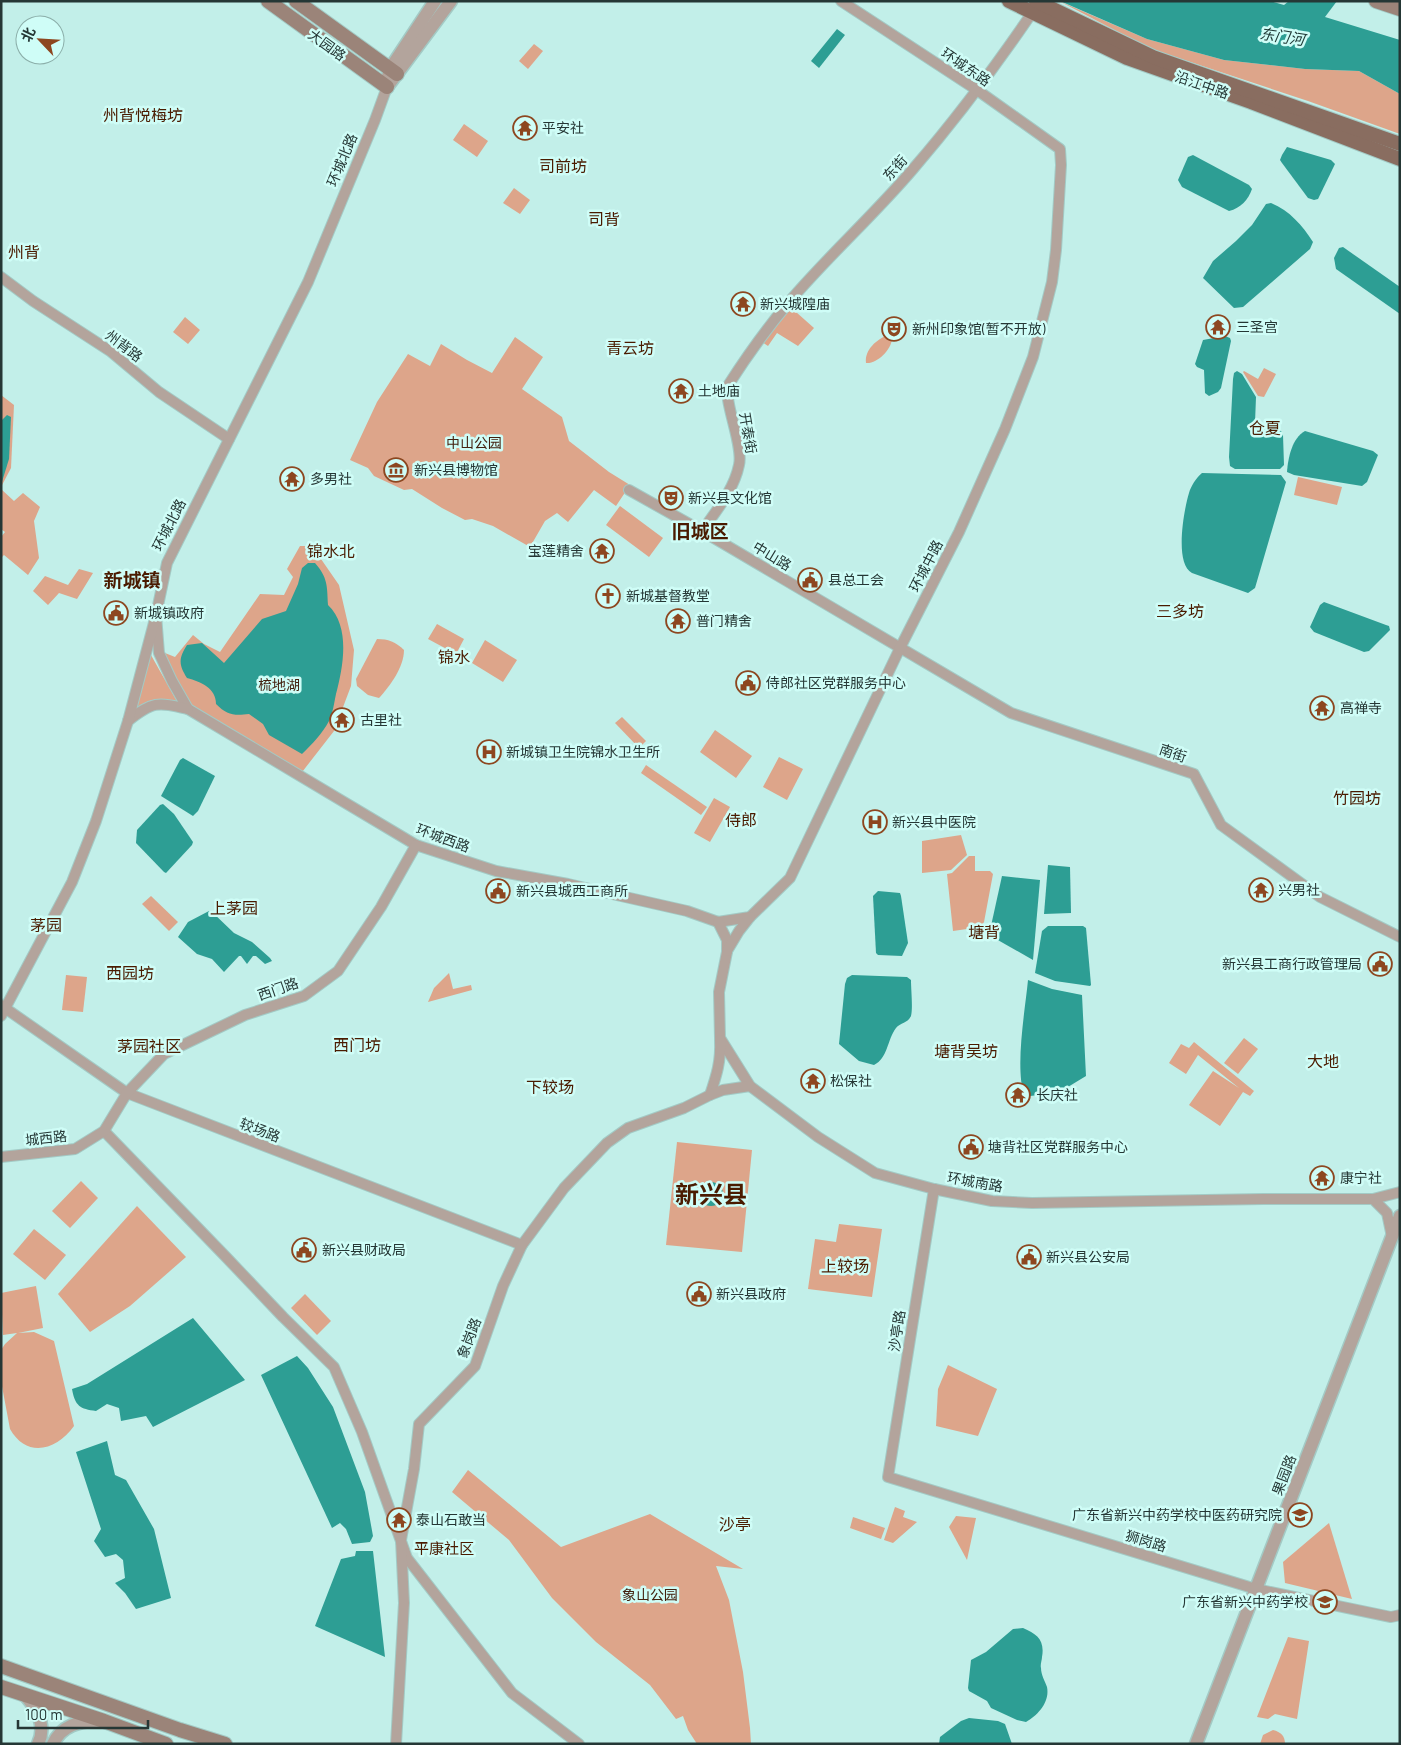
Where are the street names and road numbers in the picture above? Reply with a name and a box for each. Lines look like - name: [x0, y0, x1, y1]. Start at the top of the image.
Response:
- street label: 大园路: [305, 25, 349, 64]
- street label: 环城东路: [938, 44, 994, 89]
- street label: 沿江中路: [1173, 67, 1231, 102]
- street label: 环城北路: [323, 131, 360, 189]
- street label: 东街: [879, 152, 910, 184]
- street label: 州背路: [102, 326, 146, 365]
- street label: 开泰街: [736, 411, 761, 455]
- street label: 环城北路: [148, 496, 189, 554]
- street label: 中山路: [750, 537, 795, 574]
- street label: 环城中路: [905, 537, 946, 595]
- street label: 南街: [1157, 740, 1189, 765]
- street label: 环城西路: [414, 820, 472, 855]
- street label: 西门路: [255, 974, 300, 1003]
- street label: 较场路: [238, 1114, 283, 1145]
- street label: 城西路: [24, 1127, 68, 1148]
- street label: 环城南路: [946, 1168, 1004, 1195]
- street label: 沙亭路: [885, 1309, 908, 1353]
- street label: 象岗路: [453, 1315, 484, 1360]
- street label: 果园路: [1268, 1452, 1299, 1497]
- street label: 狮岗路: [1124, 1526, 1169, 1555]

